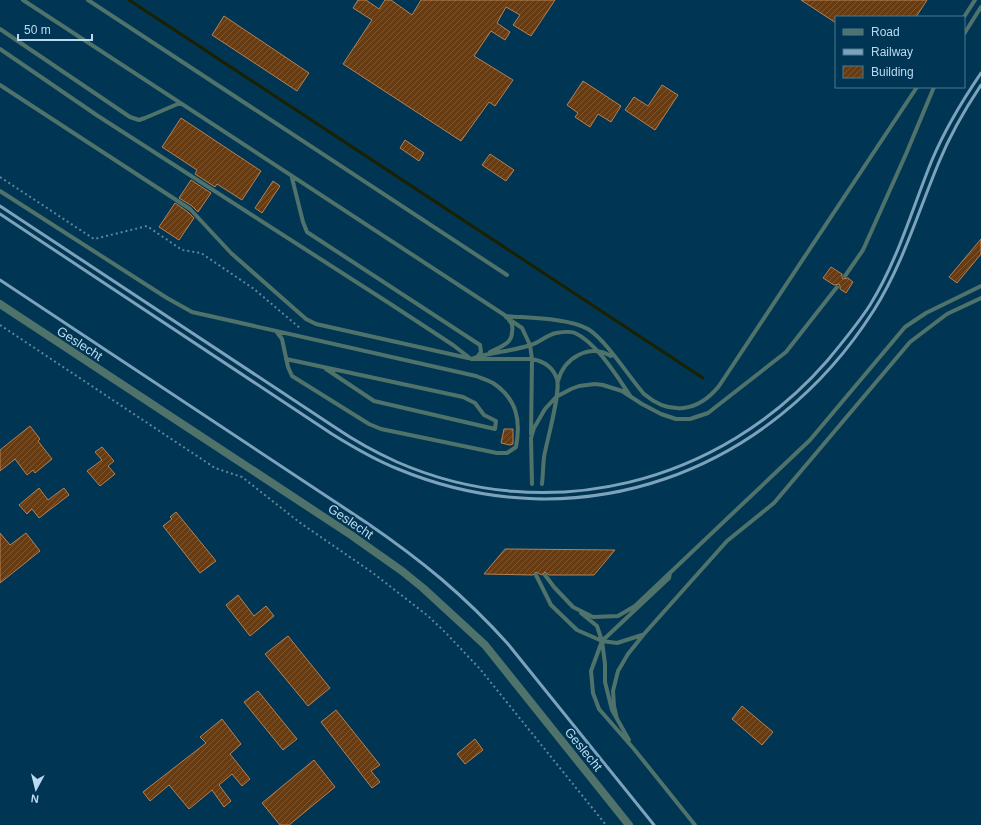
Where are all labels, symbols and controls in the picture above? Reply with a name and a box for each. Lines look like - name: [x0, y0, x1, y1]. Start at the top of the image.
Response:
- scale bar: [18, 16, 92, 42]
- legend: [835, 16, 965, 88]
- text: 50 m: [24, 23, 51, 37]
- text: Road: [871, 25, 900, 39]
- text: Railway: [871, 45, 913, 59]
- text: Building: [871, 65, 914, 79]
- street label: Geslecht: [54, 323, 106, 364]
- street label: Geslecht: [325, 501, 376, 542]
- street label: Geslecht: [562, 725, 606, 774]
- north arrow: [16, 769, 56, 809]
- text: N: [30, 792, 39, 805]

